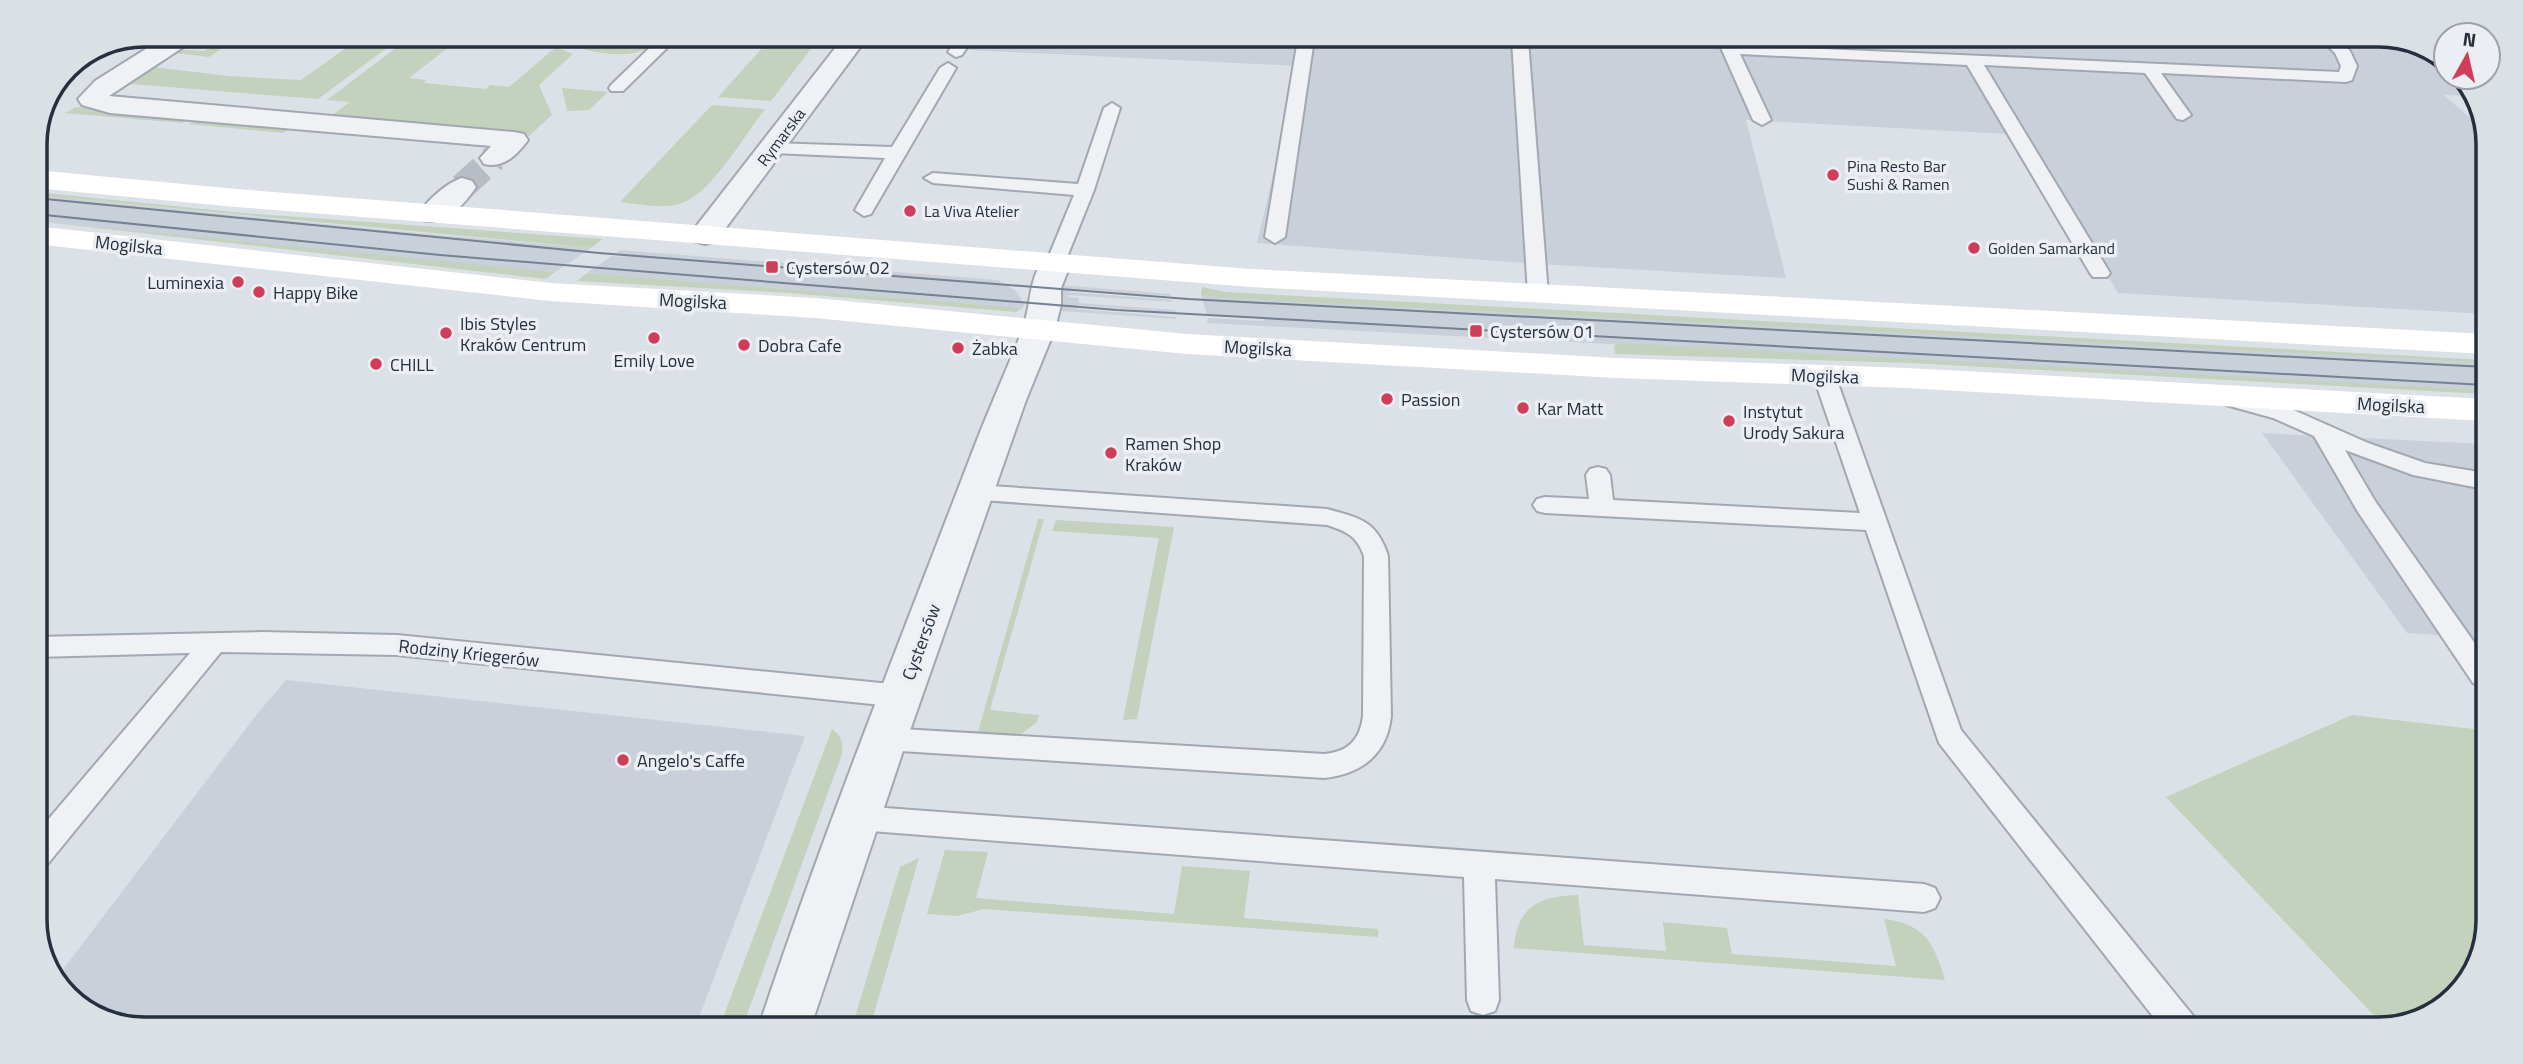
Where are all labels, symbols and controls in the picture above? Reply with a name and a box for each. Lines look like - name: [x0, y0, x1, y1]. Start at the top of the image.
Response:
- north arrow: [2432, 21, 2502, 91]
- text: N: [2461, 23, 2478, 54]
- street label: Rymarska: [751, 103, 811, 171]
- place label: Pina Resto Bar Sushi & Ramen: [1847, 154, 1950, 196]
- marker: Pina Resto Bar Sushi & Ramen: [1825, 167, 1841, 183]
- place label: La Viva Atelier: [924, 199, 1019, 223]
- marker: La Viva Atelier: [902, 203, 918, 219]
- street label: Mogilska: [94, 228, 164, 262]
- place label: Golden Samarkand: [1988, 236, 2115, 260]
- marker: Golden Samarkand: [1966, 240, 1982, 256]
- place label: Cystersów 02: [786, 254, 890, 281]
- marker: Cystersów 02: [764, 259, 780, 275]
- place label: Luminexia: [147, 269, 224, 296]
- marker: Luminexia: [230, 274, 246, 290]
- place label: Happy Bike: [273, 279, 358, 306]
- marker: Happy Bike: [251, 284, 267, 300]
- street label: Mogilska: [658, 286, 728, 316]
- place label: Ibis Styles Kraków Centrum: [460, 310, 586, 358]
- place label: Cystersów 01: [1490, 318, 1594, 345]
- marker: Cystersów 01: [1468, 323, 1484, 339]
- marker: Ibis Styles Kraków Centrum: [438, 325, 454, 341]
- marker: Emily Love: [646, 330, 662, 346]
- place label: Dobra Cafe: [758, 332, 841, 359]
- street label: Mogilska: [1223, 333, 1293, 363]
- place label: Żabka: [972, 335, 1018, 362]
- marker: Dobra Cafe: [736, 337, 752, 353]
- marker: Żabka: [950, 340, 966, 356]
- place label: Emily Love: [613, 347, 695, 374]
- place label: CHILL: [390, 351, 434, 378]
- marker: CHILL: [368, 356, 384, 372]
- street label: Mogilska: [1791, 361, 1859, 391]
- place label: Passion: [1401, 386, 1460, 413]
- street label: Mogilska: [2356, 390, 2426, 420]
- marker: Passion: [1379, 391, 1395, 407]
- place label: Kar Matt: [1537, 395, 1604, 422]
- place label: Instytut Urody Sakura: [1743, 398, 1845, 446]
- marker: Kar Matt: [1515, 400, 1531, 416]
- marker: Instytut Urody Sakura: [1721, 413, 1737, 429]
- place label: Ramen Shop Kraków: [1125, 430, 1221, 478]
- marker: Ramen Shop Kraków: [1103, 445, 1119, 461]
- street label: Cystersów: [895, 600, 947, 684]
- street label: Rodziny Kriegerów: [397, 632, 541, 674]
- place label: Angelo's Caffe: [637, 747, 745, 774]
- marker: Angelo's Caffe: [615, 752, 631, 768]

